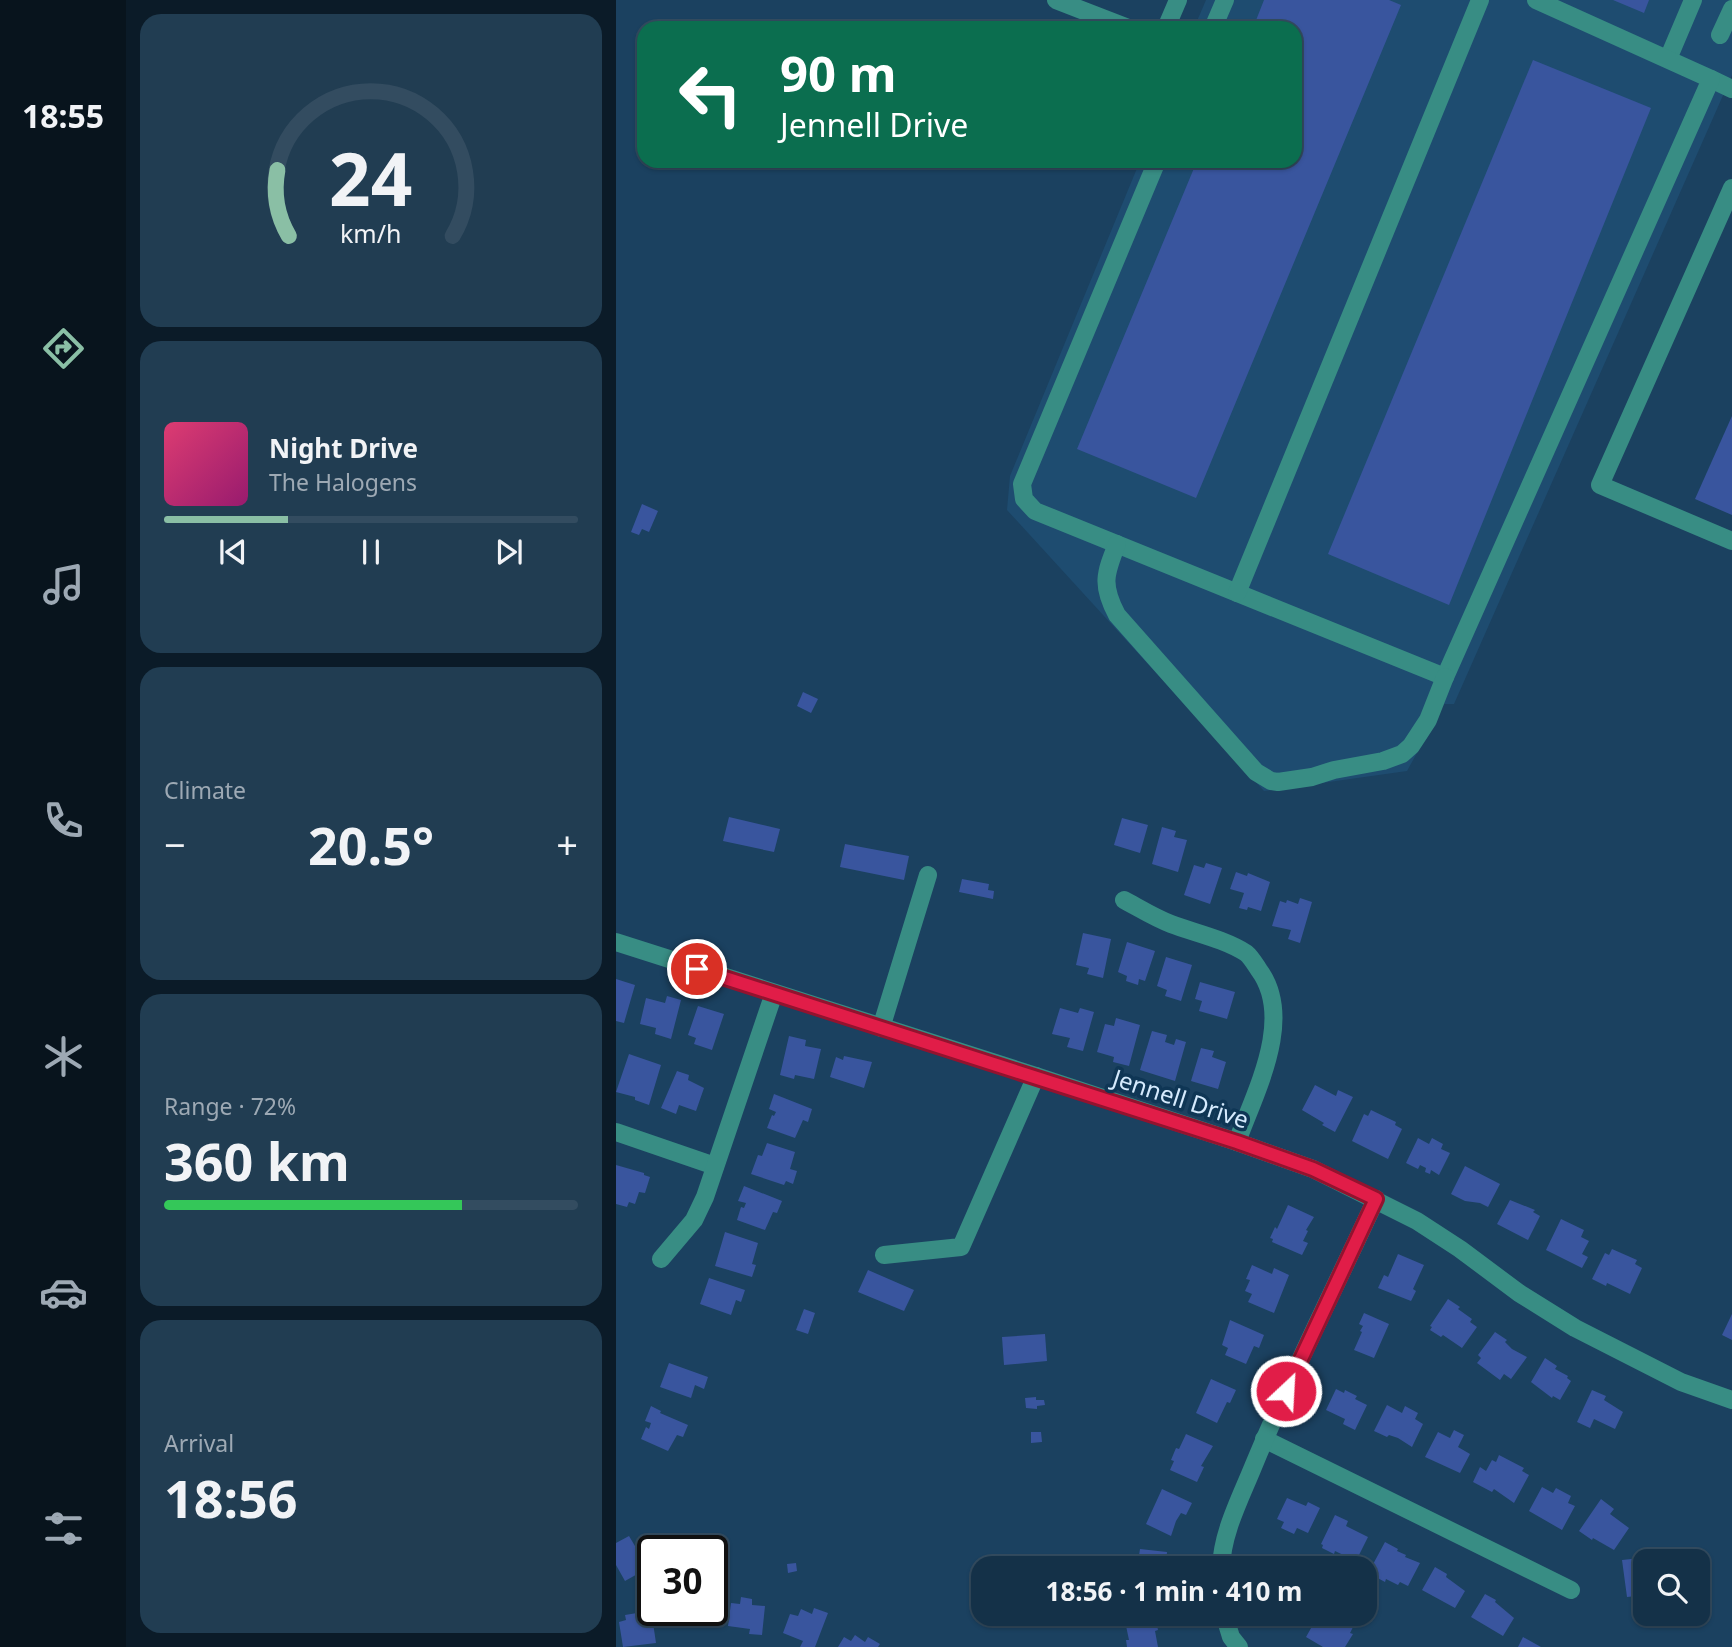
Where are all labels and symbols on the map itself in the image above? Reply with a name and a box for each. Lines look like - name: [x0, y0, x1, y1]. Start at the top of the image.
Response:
- pin: [667, 939, 727, 999]
- street label: Jennell Drive: [1107, 1060, 1253, 1136]
- position arrow: [1249, 1354, 1323, 1428]
- speed limit sign: 30: [637, 1535, 728, 1626]

